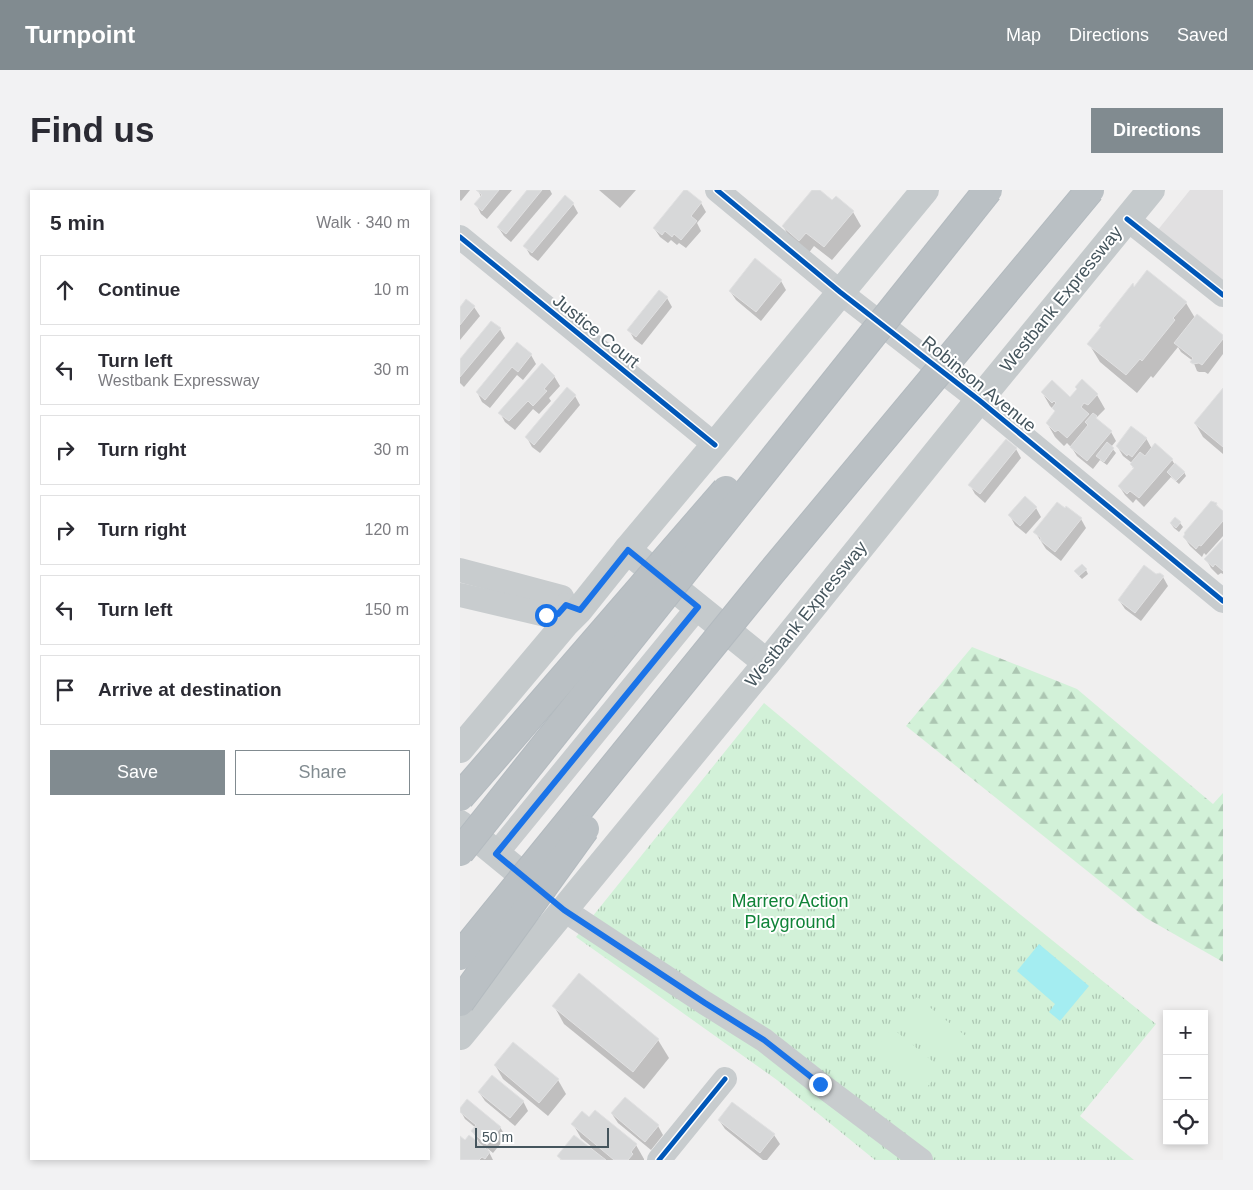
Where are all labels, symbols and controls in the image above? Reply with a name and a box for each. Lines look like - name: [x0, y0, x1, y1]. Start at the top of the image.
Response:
- text: Turnpoint: [25, 21, 135, 48]
- text: Map: [1006, 25, 1041, 45]
- text: Directions: [1069, 25, 1149, 45]
- text: Saved: [1177, 25, 1228, 45]
- button: Directions: [1091, 108, 1223, 153]
- text: Find us: [30, 110, 154, 149]
- text: 5 min: [50, 211, 105, 234]
- text: Walk · 340 m: [316, 214, 410, 231]
- street label: Westbank Expressway: [996, 222, 1126, 376]
- icon: ahead: [51, 276, 79, 304]
- text: Continue: [98, 279, 180, 300]
- text: 10 m: [373, 281, 409, 298]
- street label: Justice Court: [549, 290, 643, 372]
- street label: Robinson Avenue: [918, 332, 1040, 436]
- text: Turn left: [98, 350, 173, 371]
- icon: left: [51, 356, 79, 384]
- text: 30 m: [373, 361, 409, 378]
- text: Westbank Expressway: [98, 372, 260, 389]
- icon: right: [51, 436, 79, 464]
- text: Turn right: [98, 439, 186, 460]
- text: 30 m: [373, 441, 409, 458]
- icon: right: [51, 516, 79, 544]
- text: Turn right: [98, 519, 186, 540]
- text: 120 m: [365, 521, 409, 538]
- street label: Westbank Expressway: [741, 537, 871, 691]
- icon: left: [51, 596, 79, 624]
- text: Turn left: [98, 599, 173, 620]
- text: 150 m: [365, 601, 409, 618]
- route start: [535, 604, 558, 627]
- icon: arrive: [51, 676, 79, 704]
- text: Arrive at destination: [98, 679, 282, 700]
- button: Save: [50, 750, 225, 795]
- button: Share: [235, 750, 410, 795]
- park label: Marrero Action Playground: [731, 891, 849, 932]
- map controls: [1163, 1010, 1208, 1145]
- button: +: [1163, 1010, 1208, 1055]
- button: −: [1163, 1055, 1208, 1100]
- route end: [809, 1073, 832, 1096]
- button: locate: [1163, 1100, 1208, 1145]
- scale bar: [475, 1125, 609, 1148]
- text: 50 m: [482, 1129, 513, 1145]

